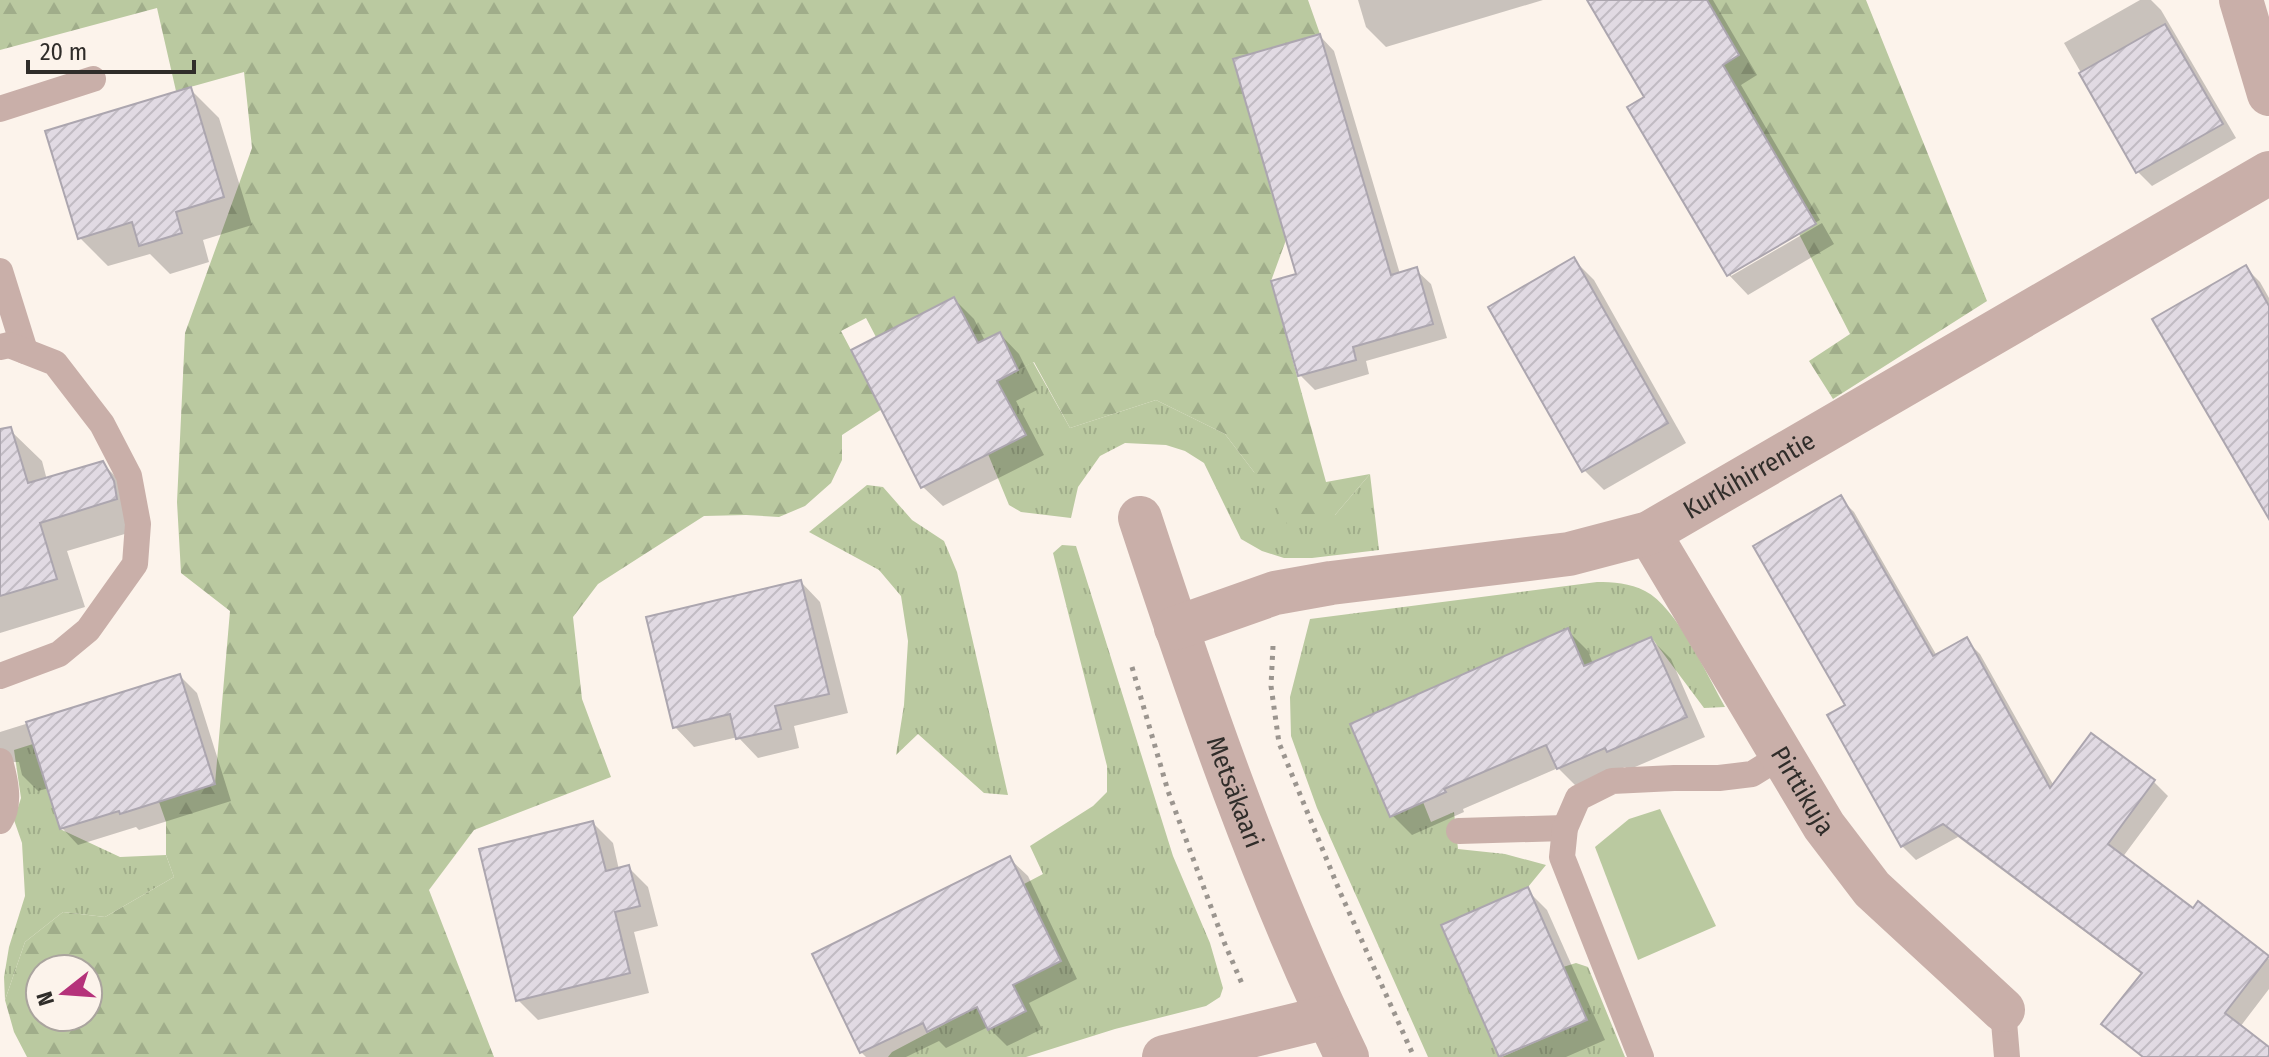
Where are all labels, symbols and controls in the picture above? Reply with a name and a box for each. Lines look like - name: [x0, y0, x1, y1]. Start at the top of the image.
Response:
- scale bar: [28, 24, 194, 74]
- text: 20 m: [40, 38, 87, 66]
- street label: Kurkihirrentie: [1678, 425, 1820, 525]
- street label: Metsäkaari: [1200, 732, 1270, 852]
- street label: Pirttikuja: [1764, 741, 1841, 841]
- north arrow: [24, 953, 104, 1033]
- text: N: [31, 988, 60, 1009]

